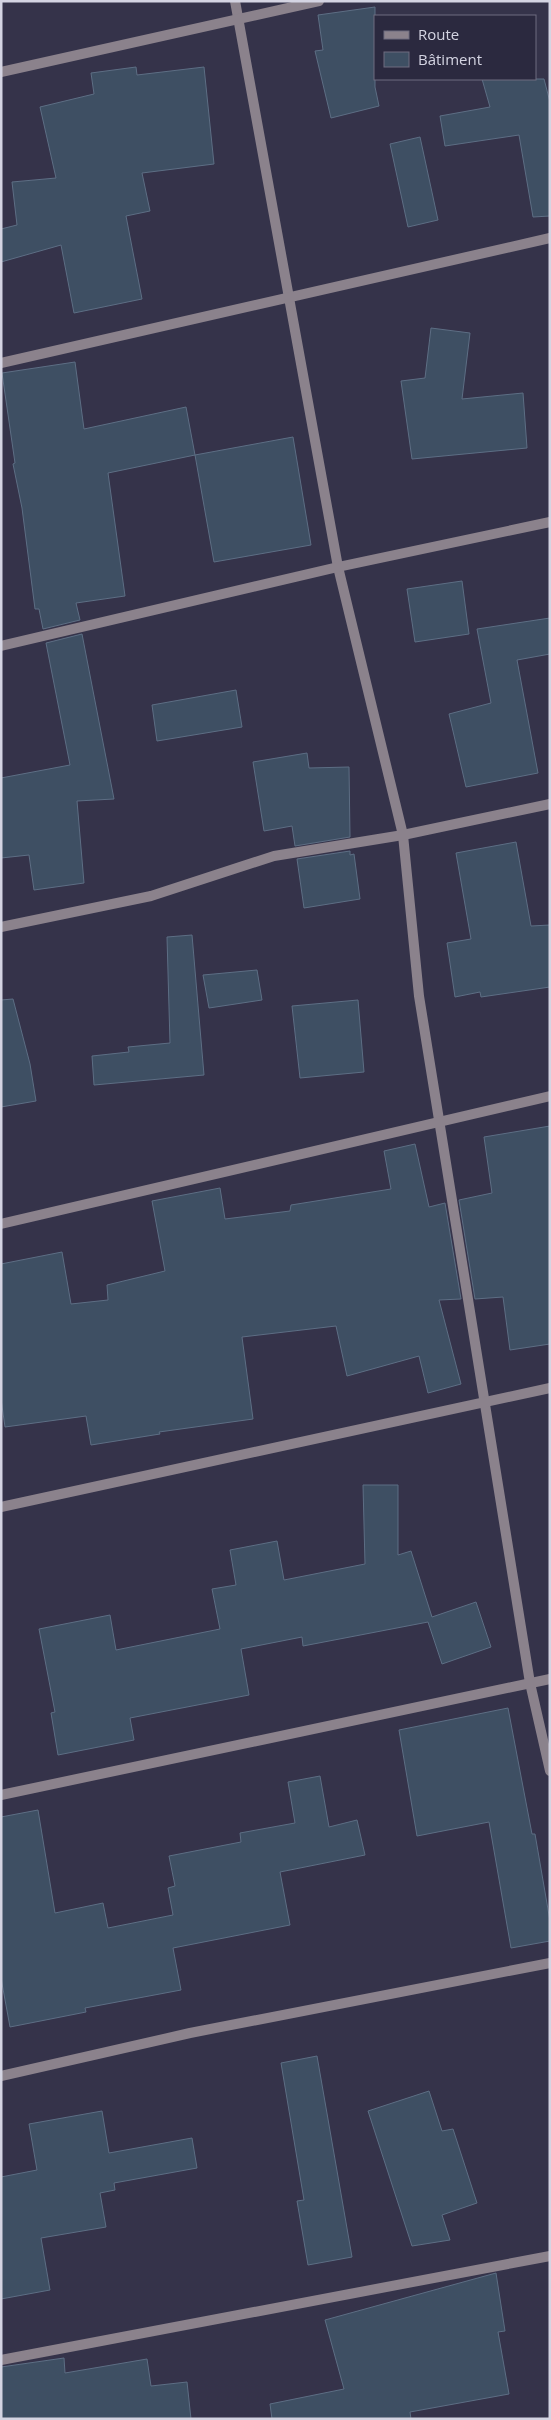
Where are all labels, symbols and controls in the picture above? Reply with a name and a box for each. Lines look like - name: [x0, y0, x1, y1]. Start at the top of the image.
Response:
- legend: [374, 15, 536, 80]
- text: Route: [418, 24, 459, 44]
- text: Bâtiment: [418, 49, 482, 69]

